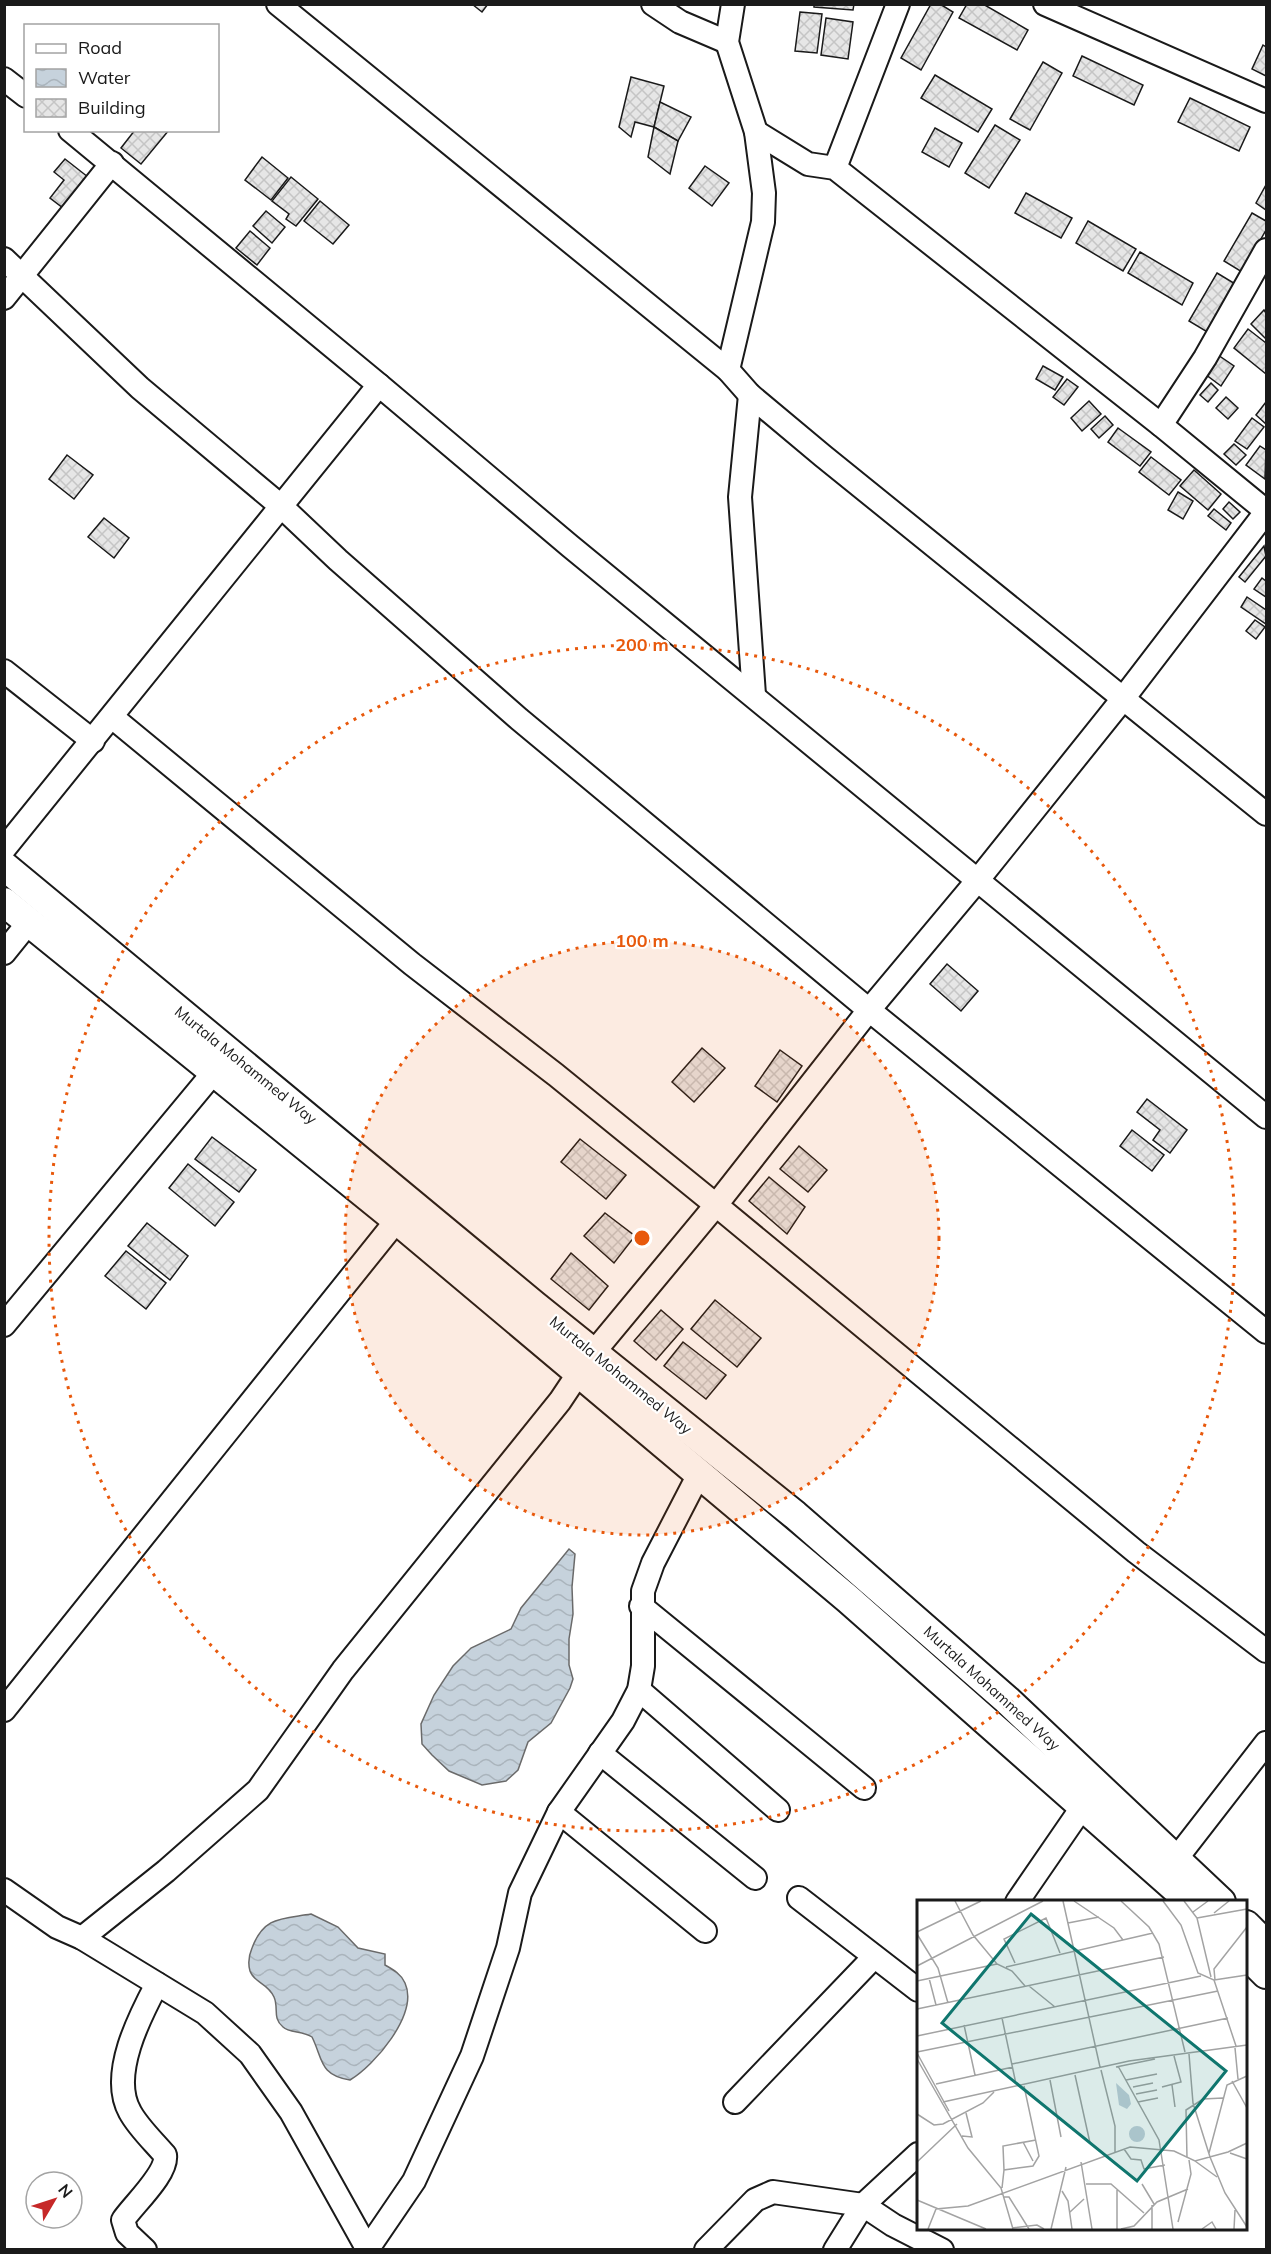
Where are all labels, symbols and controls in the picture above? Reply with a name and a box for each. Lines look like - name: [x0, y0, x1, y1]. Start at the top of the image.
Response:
- legend: [24, 24, 219, 132]
- text: Road: [78, 36, 122, 59]
- text: Water: [78, 66, 131, 89]
- text: Building: [78, 96, 146, 119]
- text: 200 m: [615, 633, 669, 656]
- text: 100 m: [615, 929, 669, 952]
- street label: Murtala Mohammed Way: [171, 1002, 321, 1128]
- centre of rings: [632, 1228, 652, 1248]
- street label: Murtala Mohammed Way: [546, 1312, 696, 1438]
- street label: Murtala Mohammed Way: [920, 1622, 1064, 1754]
- inset map: [917, 1900, 1247, 2230]
- north arrow: [24, 2170, 84, 2230]
- text: N: [54, 2180, 77, 2202]

